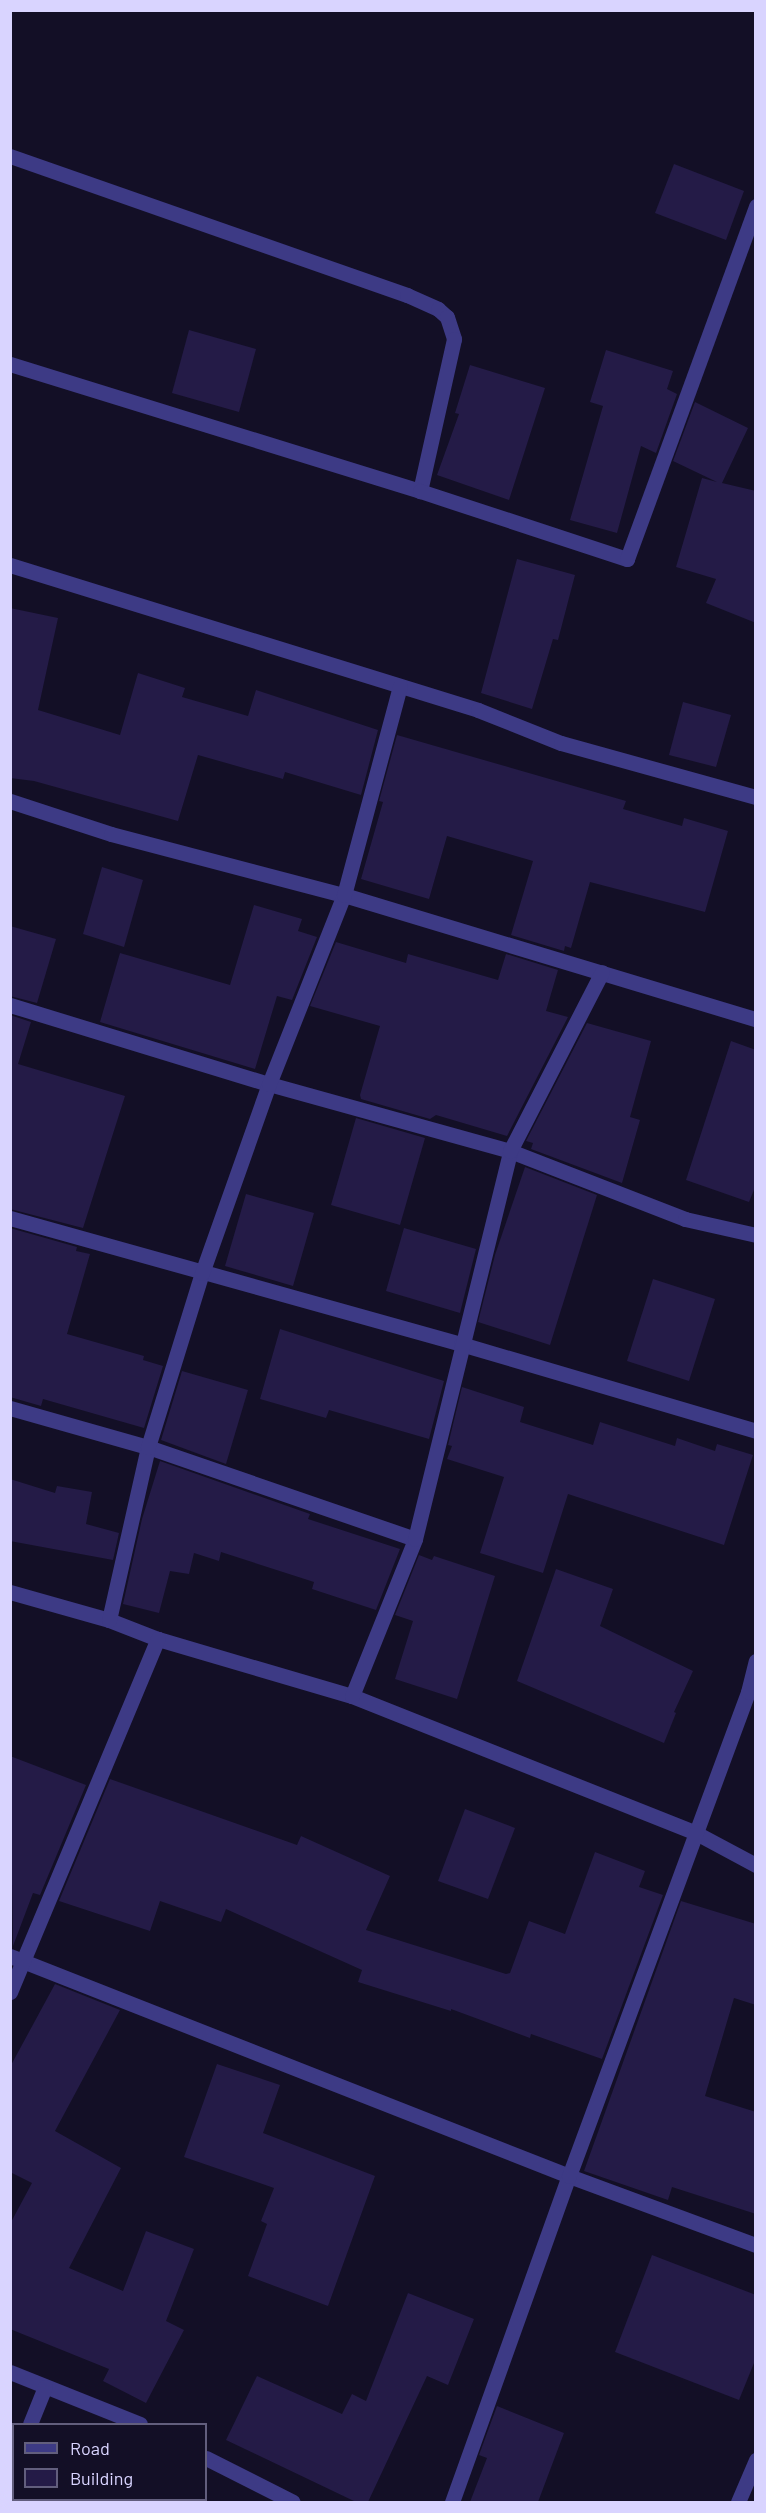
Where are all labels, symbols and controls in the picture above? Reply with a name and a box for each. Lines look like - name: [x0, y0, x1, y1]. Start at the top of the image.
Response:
- legend: [12, 2423, 207, 2501]
- text: Road: [70, 2437, 110, 2459]
- text: Building: [70, 2467, 133, 2489]

